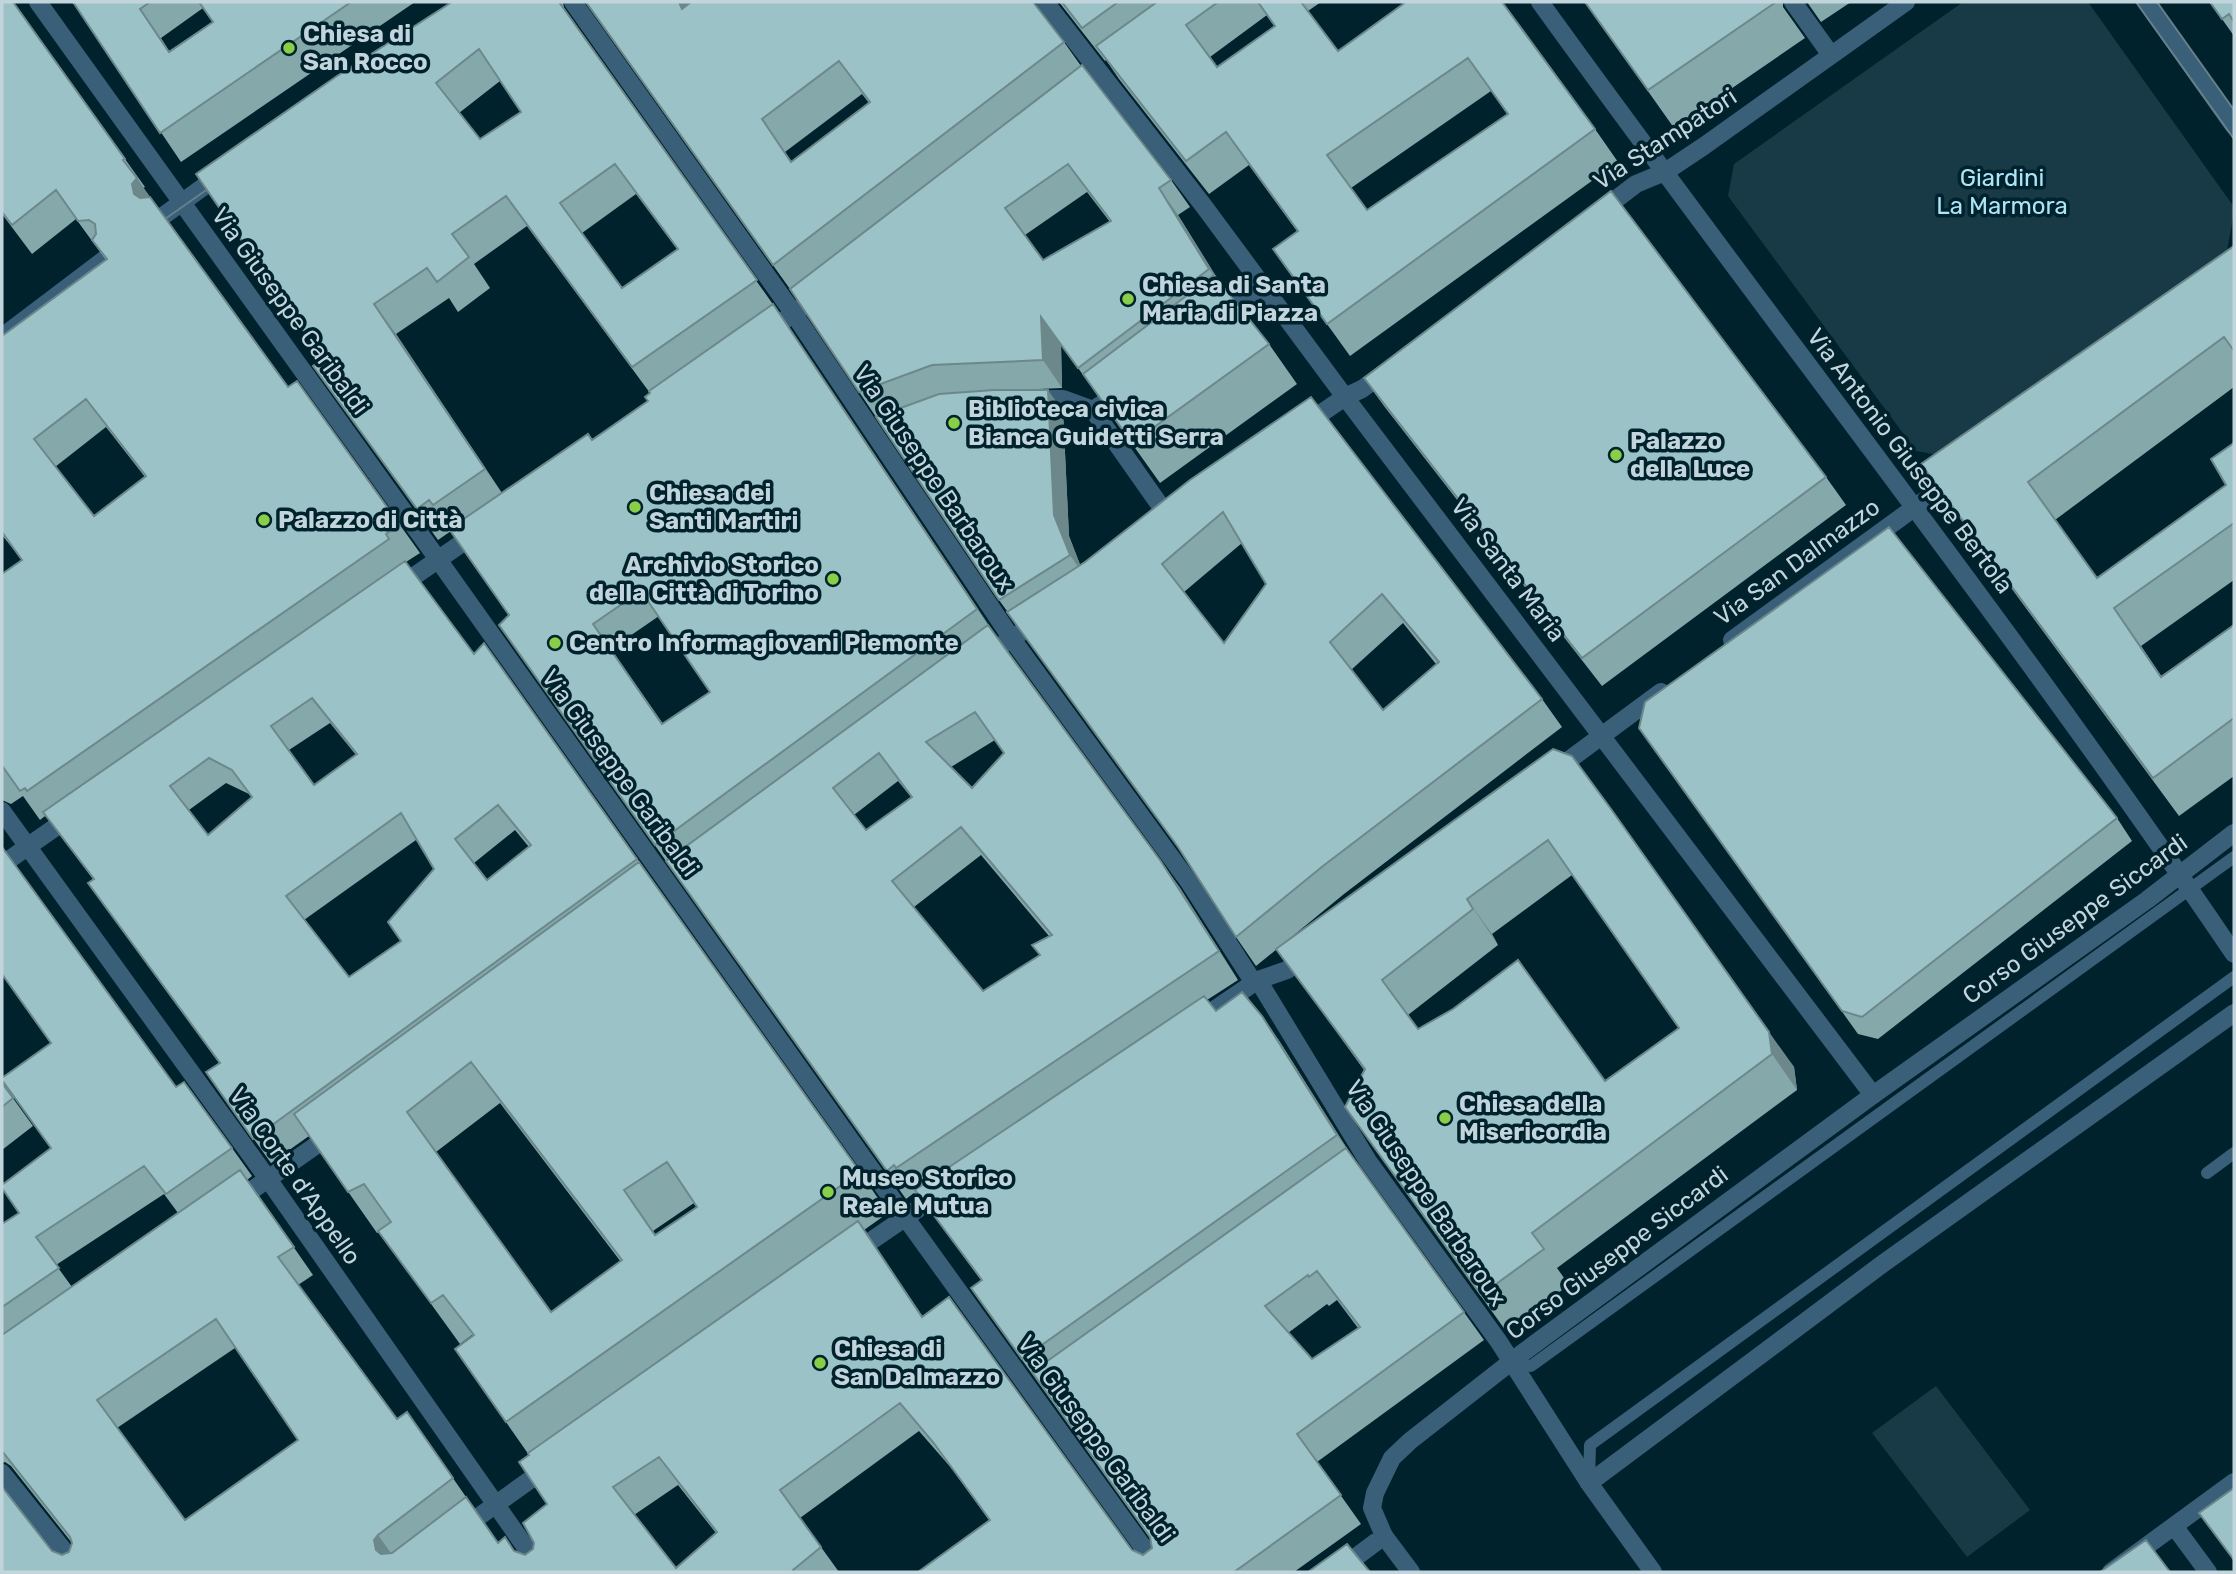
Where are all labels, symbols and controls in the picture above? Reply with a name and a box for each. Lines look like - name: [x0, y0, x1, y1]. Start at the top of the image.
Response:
- place label: Chiesa di San Rocco: [303, 20, 428, 76]
- marker: Chiesa di San Rocco: [281, 40, 297, 56]
- street label: Via Stampatori: [1588, 82, 1742, 196]
- park label: Giardini La Marmora: [1936, 164, 2068, 220]
- street label: Via Giuseppe Garibaldi: [206, 202, 374, 420]
- place label: Chiesa di Santa Maria di Piazza: [1142, 271, 1326, 327]
- marker: Chiesa di Santa Maria di Piazza: [1120, 291, 1136, 307]
- street label: Via Antonio Giuseppe Bertola: [1801, 323, 2019, 599]
- street label: Via Giuseppe Barbaroux: [848, 360, 1020, 596]
- place label: Biblioteca civica Bianca Guidetti Serra: [968, 395, 1224, 451]
- marker: Biblioteca civica Bianca Guidetti Serra: [946, 415, 962, 431]
- place label: Palazzo della Luce: [1630, 427, 1750, 483]
- marker: Palazzo della Luce: [1608, 447, 1624, 463]
- place label: Chiesa dei Santi Martiri: [649, 479, 798, 535]
- street label: Via Santa Maria: [1445, 493, 1571, 647]
- street label: Via San Dalmazzo: [1709, 493, 1885, 631]
- marker: Chiesa dei Santi Martiri: [627, 499, 643, 515]
- place label: Palazzo di Città: [278, 506, 463, 534]
- marker: Palazzo di Città: [256, 512, 272, 528]
- place label: Archivio Storico della Città di Torino: [589, 551, 819, 607]
- marker: Archivio Storico della Città di Torino: [825, 571, 841, 587]
- place label: Centro Informagiovani Piemonte: [569, 629, 959, 657]
- marker: Centro Informagiovani Piemonte: [547, 635, 563, 651]
- street label: Via Giuseppe Garibaldi: [536, 664, 704, 882]
- street label: Corso Giuseppe Siccardi: [1957, 828, 2193, 1010]
- street label: Via Giuseppe Barbaroux: [1340, 1075, 1512, 1311]
- street label: Via Corte d'Appello: [223, 1082, 367, 1270]
- place label: Chiesa della Misericordia: [1459, 1090, 1607, 1146]
- marker: Chiesa della Misericordia: [1437, 1110, 1453, 1126]
- street label: Corso Giuseppe Siccardi: [1501, 1160, 1733, 1346]
- place label: Museo Storico Reale Mutua: [842, 1164, 1013, 1220]
- marker: Museo Storico Reale Mutua: [820, 1184, 836, 1200]
- street label: Via Giuseppe Garibaldi: [1012, 1330, 1180, 1548]
- place label: Chiesa di San Dalmazzo: [834, 1335, 1000, 1391]
- marker: Chiesa di San Dalmazzo: [812, 1355, 828, 1371]

